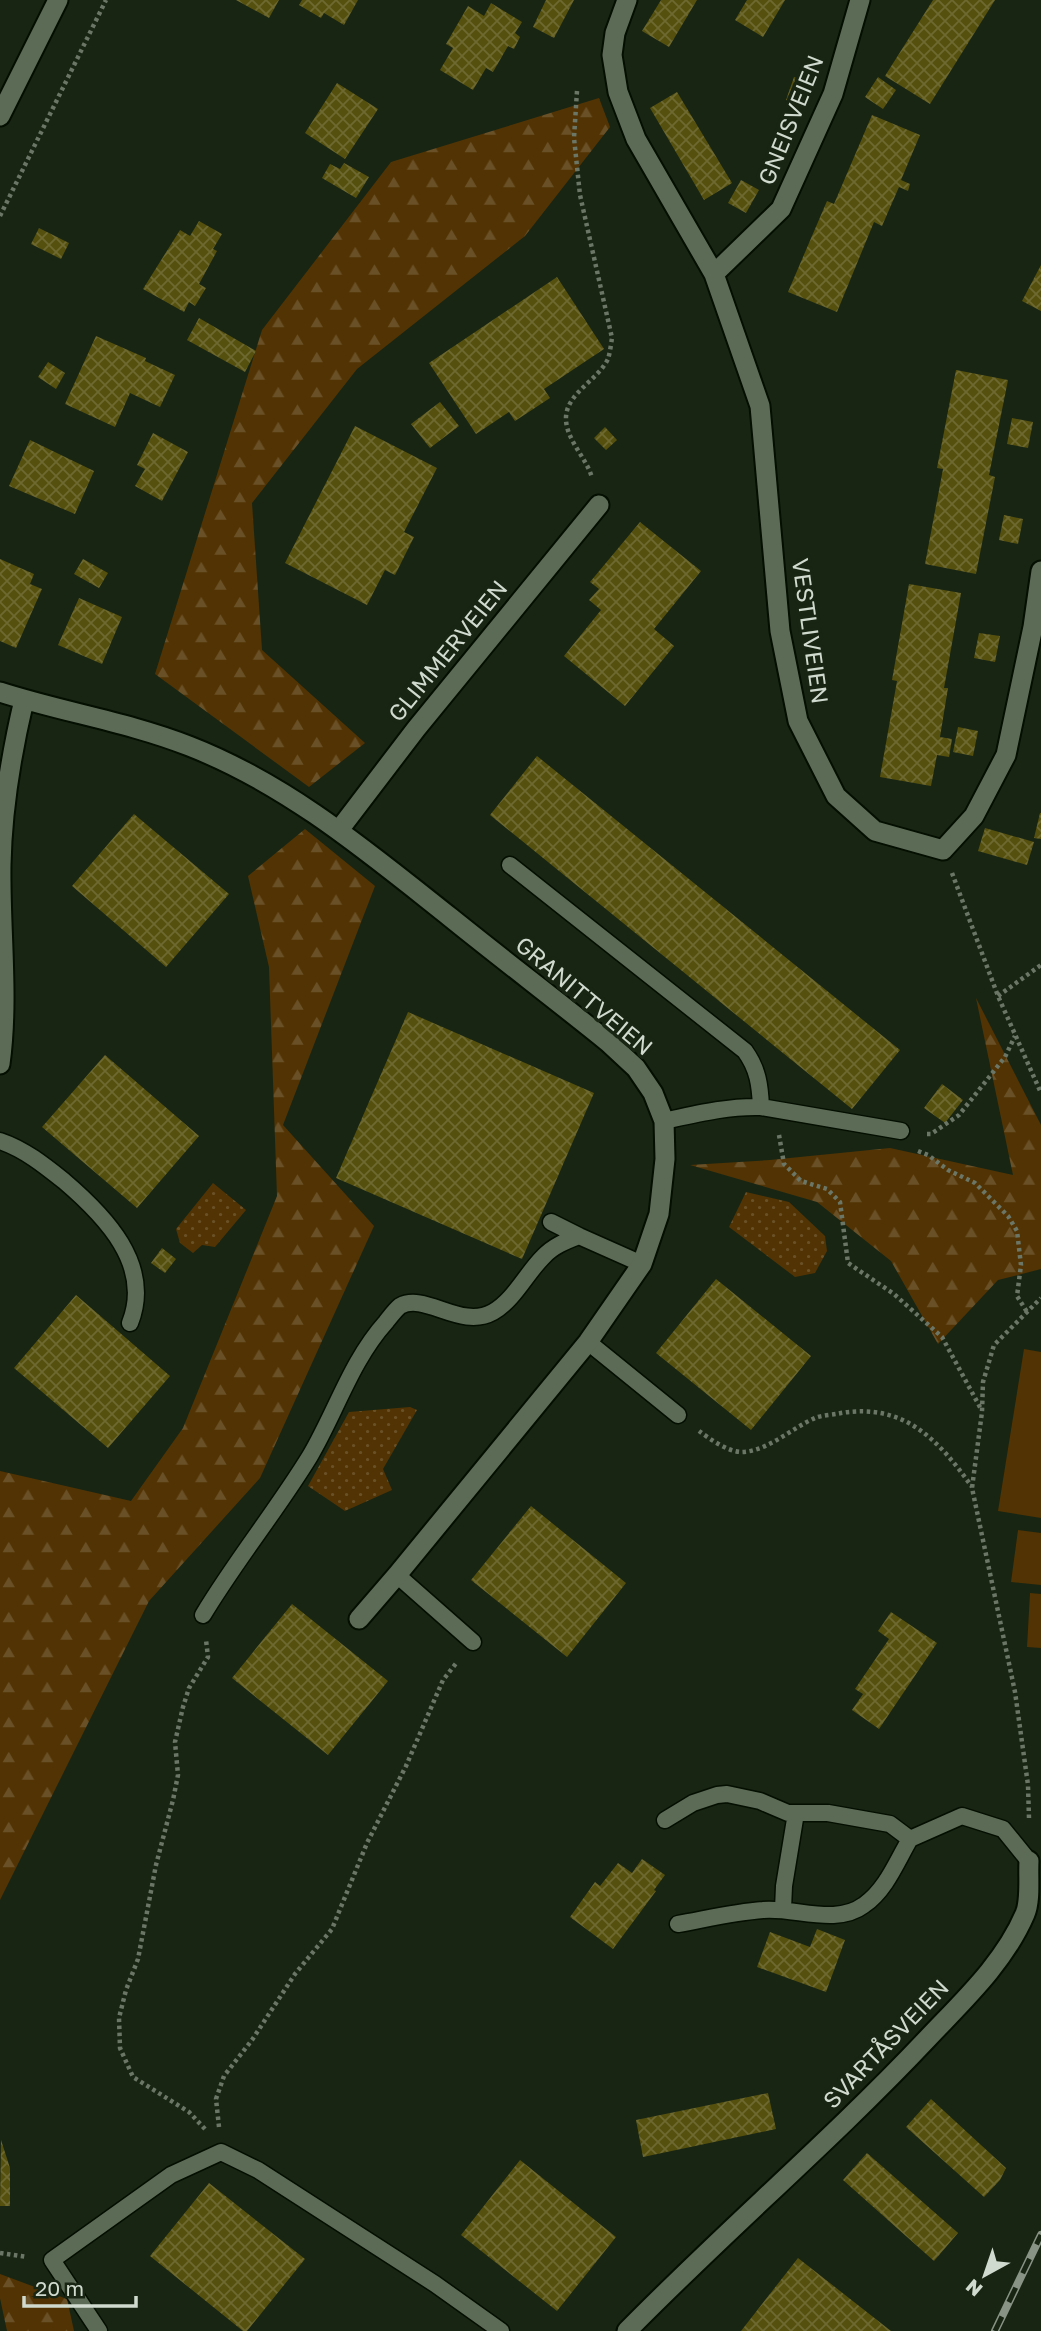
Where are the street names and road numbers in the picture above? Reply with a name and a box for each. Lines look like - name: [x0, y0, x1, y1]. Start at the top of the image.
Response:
- street label: GNEISVEIEN: [751, 51, 829, 189]
- street label: VESTLIVEIEN: [787, 556, 835, 705]
- street label: GLIMMERVEIEN: [382, 574, 513, 727]
- street label: GRANITTVEIEN: [510, 930, 659, 1061]
- street label: SVARTÅSVEIEN: [816, 1972, 954, 2114]

